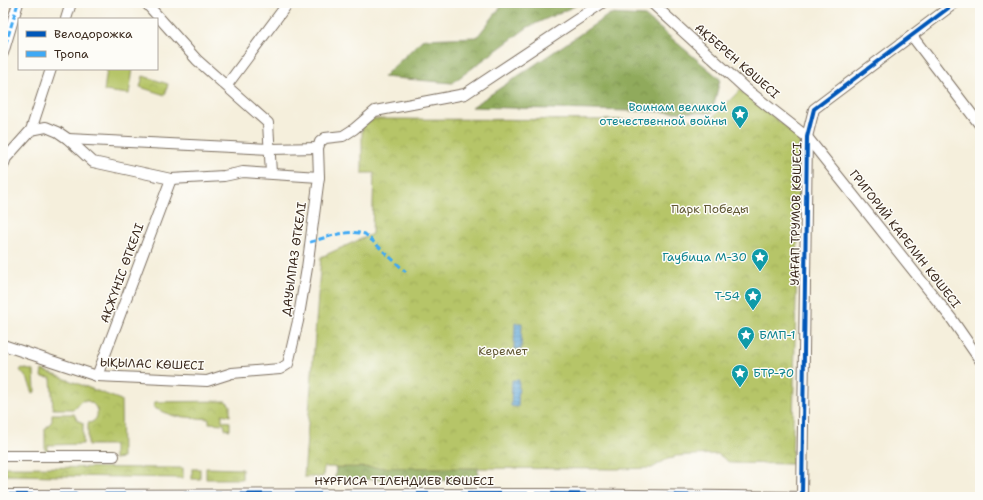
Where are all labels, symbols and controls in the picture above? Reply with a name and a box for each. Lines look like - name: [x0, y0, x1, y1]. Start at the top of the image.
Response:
- legend: [18, 18, 158, 70]
- street label: АҚБЕРЕН КӨШЕСІ: [691, 20, 783, 102]
- text: Велодорожка: [54, 26, 133, 42]
- text: Тропа: [54, 46, 89, 62]
- place label: Воинам великой отечественной войны: [599, 99, 727, 129]
- place icon: Воинам великой отечественной войны: [730, 104, 750, 129]
- street label: УАҒАП ТРУМОВ КӨШЕСІ: [787, 142, 805, 286]
- street label: ГРИГОРИЙ КАРЕЛИН КӨШЕСІ: [846, 166, 964, 312]
- street label: ДАУЫЛПАЗ ӨТКЕЛІ: [278, 201, 310, 317]
- park label: Парк Победы: [671, 201, 749, 217]
- street label: АҚЖҮНІС ӨТКЕЛІ: [97, 221, 148, 325]
- place icon: Гаубица М-30: [750, 247, 770, 272]
- place label: Гаубица М-30: [662, 249, 747, 265]
- place icon: Т-54: [743, 286, 763, 311]
- place label: Т-54: [714, 288, 740, 304]
- place icon: БМП-1: [736, 325, 756, 350]
- place label: БМП-1: [759, 327, 795, 343]
- park label: Керемет: [478, 343, 529, 359]
- street label: ЫҚЫЛАС КӨШЕСІ: [100, 354, 205, 374]
- place icon: БТР-70: [730, 363, 750, 388]
- place label: БТР-70: [753, 365, 794, 381]
- street label: НҰРҒИСА ТІЛЕНДИЕВ КӨШЕСІ: [314, 473, 494, 489]

